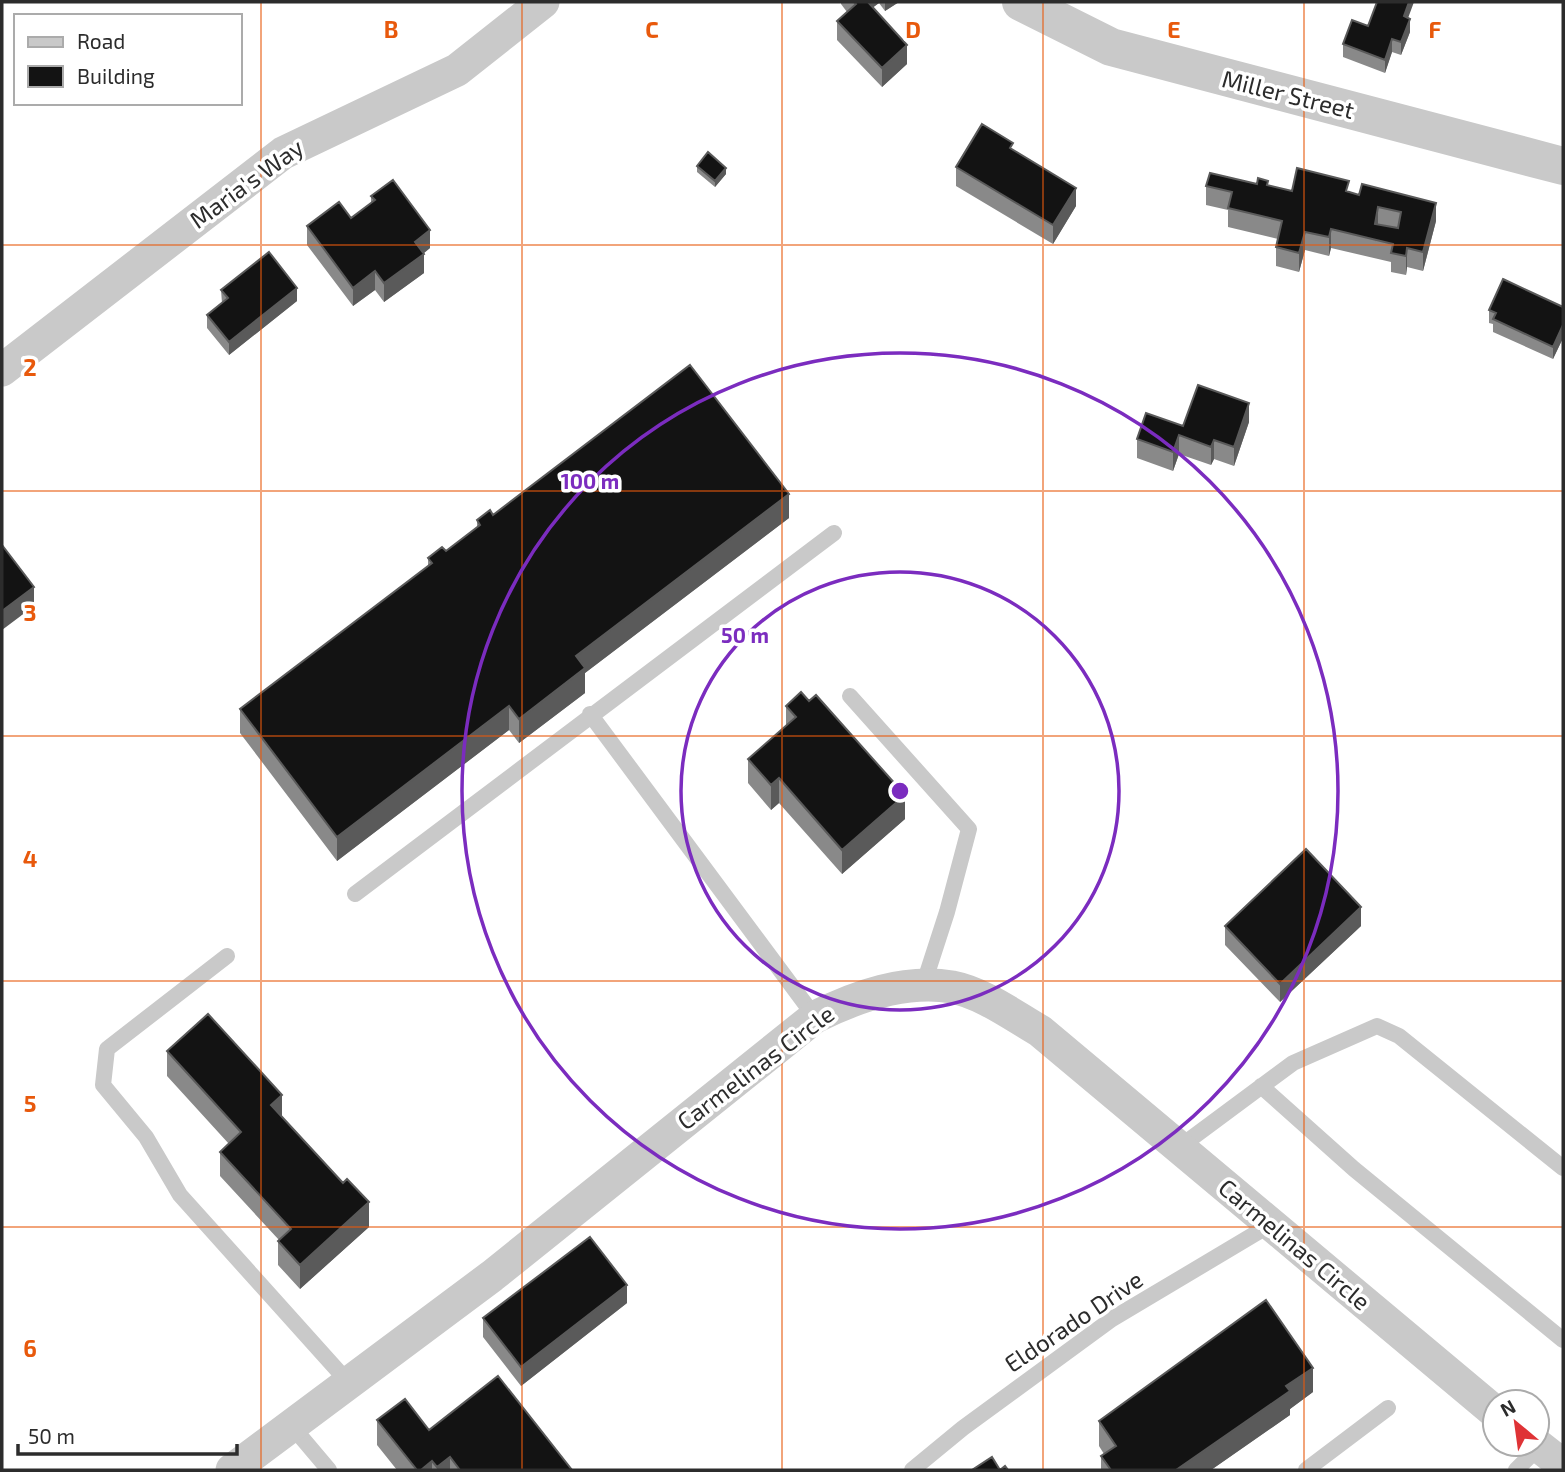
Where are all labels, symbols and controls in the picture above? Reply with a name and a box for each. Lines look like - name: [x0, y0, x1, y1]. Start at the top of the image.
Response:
- legend: [14, 14, 242, 105]
- text: B: [384, 15, 398, 43]
- text: C: [645, 15, 659, 43]
- text: D: [905, 15, 921, 43]
- text: E: [1167, 15, 1181, 43]
- text: F: [1429, 15, 1442, 43]
- text: Road: [77, 28, 125, 53]
- text: Building: [77, 63, 155, 88]
- street label: Miller Street: [1219, 63, 1358, 124]
- street label: Maria's Way: [184, 132, 309, 234]
- text: 2: [23, 353, 37, 381]
- text: 100 m: [561, 468, 619, 493]
- text: 3: [23, 598, 37, 626]
- text: 50 m: [721, 622, 769, 647]
- centre of rings: [888, 779, 912, 803]
- text: 4: [23, 844, 37, 872]
- street label: Carmelinas Circle: [671, 998, 839, 1135]
- text: 5: [24, 1089, 36, 1117]
- street label: Carmelinas Circle: [1213, 1172, 1377, 1316]
- street label: Eldorado Drive: [999, 1264, 1148, 1378]
- text: 6: [23, 1334, 37, 1362]
- north arrow: [1481, 1388, 1551, 1458]
- text: N: [1496, 1394, 1519, 1421]
- scale bar: [18, 1412, 236, 1456]
- text: 50 m: [28, 1423, 75, 1448]

